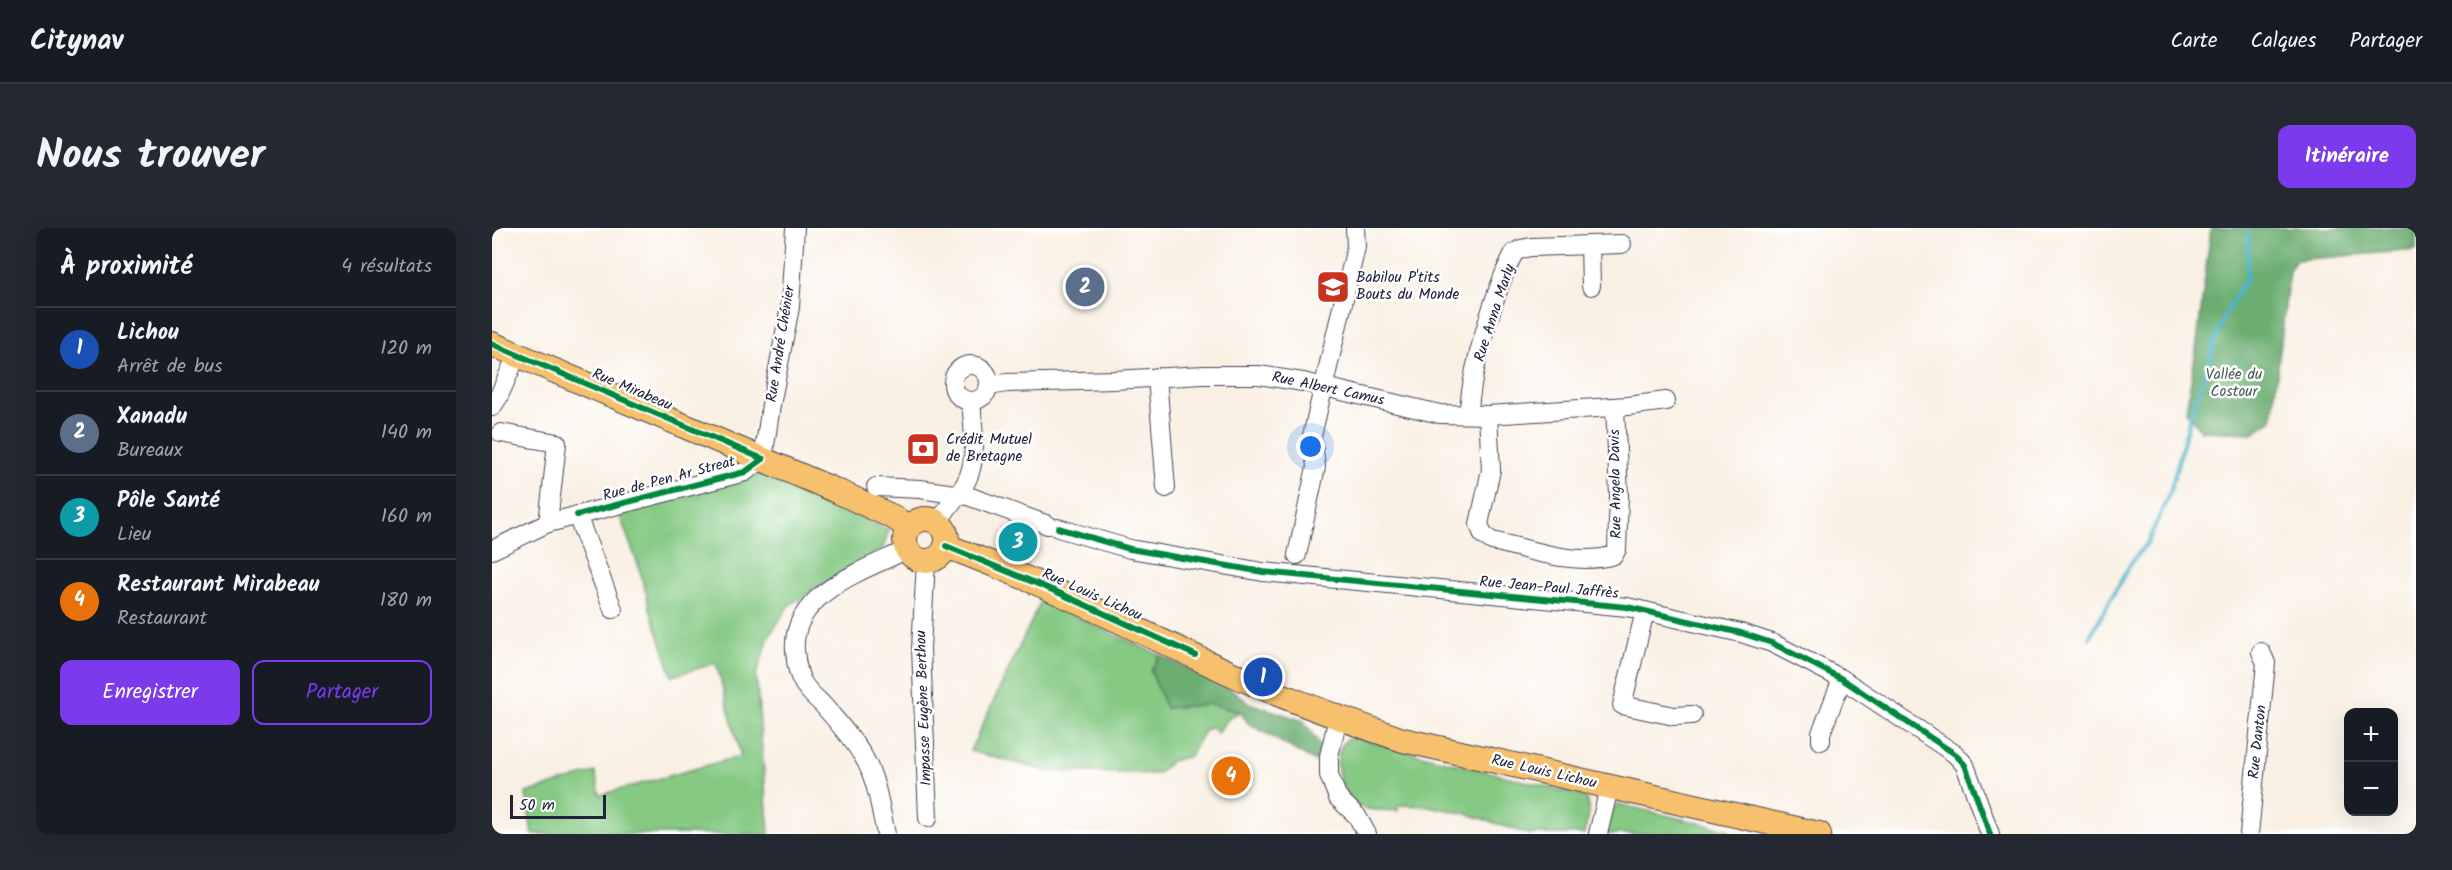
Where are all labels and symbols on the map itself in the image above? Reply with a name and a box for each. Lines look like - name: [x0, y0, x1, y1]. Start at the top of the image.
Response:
- street label: Rue Anna Marly: [1468, 260, 1522, 365]
- pin: 2: [1066, 264, 1104, 310]
- place label: Babilou P'tits Bouts du Monde: [1356, 266, 1460, 307]
- school or university icon: Babilou P'tits Bouts du Monde: [1315, 269, 1351, 305]
- street label: Rue André Chénier: [760, 283, 802, 404]
- street label: Rue Mirabeau: [588, 362, 676, 418]
- park label: Vallée du Costour: [2206, 363, 2262, 404]
- street label: Rue Albert Camus: [1269, 365, 1387, 413]
- place label: Crédit Mutuel de Bretagne: [946, 428, 1032, 469]
- street label: Rue Angela Davis: [1603, 428, 1629, 539]
- bank icon: Crédit Mutuel de Bretagne: [905, 431, 941, 467]
- your location: [1296, 432, 1325, 461]
- street label: Rue de Pen Ar Streat: [600, 450, 738, 508]
- pin: 3: [998, 520, 1038, 564]
- street label: Rue Louis Lichou: [1038, 562, 1146, 628]
- street label: Rue Jean-Paul Jaffrès: [1478, 570, 1620, 606]
- street label: Impasse Eugène Berthou: [909, 630, 939, 786]
- pin: 1: [1244, 654, 1282, 700]
- street label: Rue Danton: [2242, 704, 2274, 780]
- street label: Rue Louis Lichou: [1489, 748, 1599, 796]
- pin: 4: [1212, 754, 1250, 798]
- scale bar: [510, 792, 606, 820]

